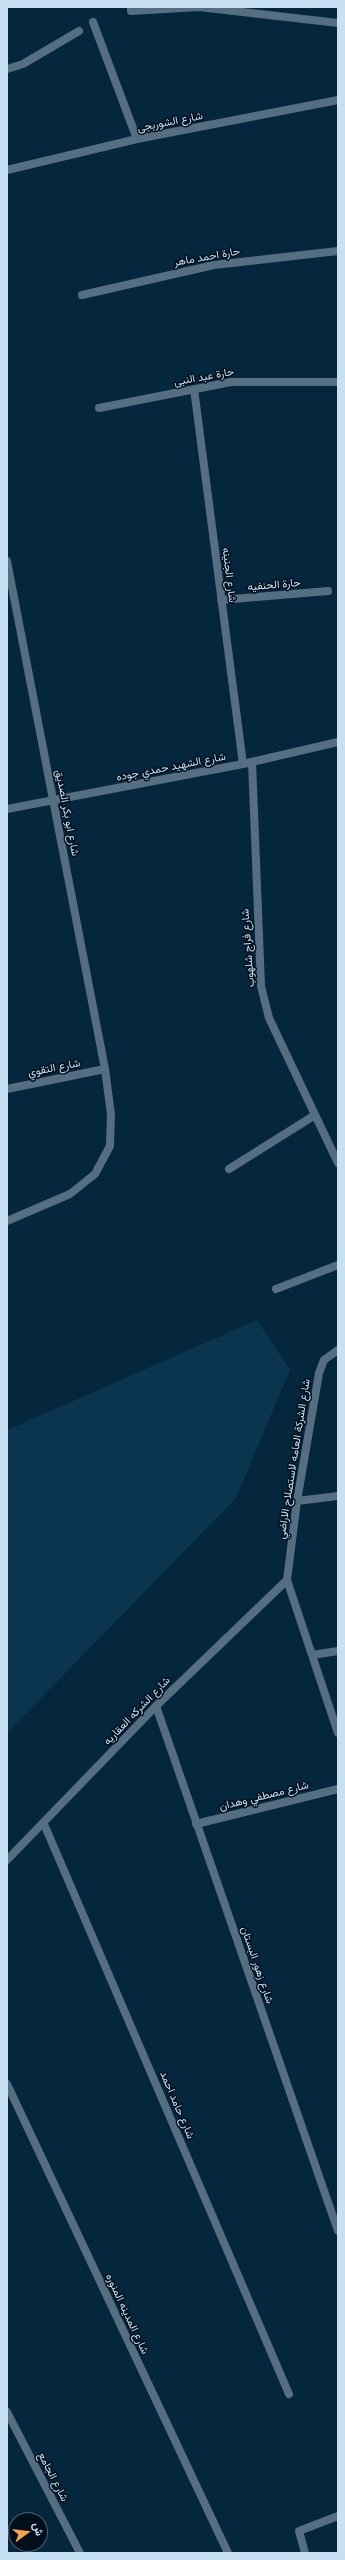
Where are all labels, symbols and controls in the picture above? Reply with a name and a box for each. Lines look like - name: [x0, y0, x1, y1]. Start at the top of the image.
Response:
- street label: شارع الشوربجى: [136, 109, 204, 135]
- street label: حارة احمد ماهر: [173, 245, 241, 269]
- street label: حارة عبد النبى: [173, 365, 235, 389]
- street label: شارع الجنينه: [219, 547, 239, 603]
- street label: حارة الحنفيه: [247, 576, 301, 594]
- street label: شارع الشهيد حمدي جوده: [115, 750, 227, 784]
- street label: شارع ابو بكر الصديق: [52, 769, 82, 857]
- street label: شارع فراج شلهوب: [239, 908, 257, 988]
- street label: شارع التقوي: [27, 1056, 81, 1080]
- street label: شارع الشركة العامه لاستصلاح الاراضي: [275, 1378, 313, 1540]
- street label: شارع الشركه العقاريه: [101, 1674, 173, 1748]
- street label: شارع مصطفي وهدان: [218, 1779, 310, 1813]
- street label: شارع زهور البستان: [238, 1925, 276, 2005]
- street label: شارع حامد احمد: [157, 2069, 197, 2141]
- street label: شارع المدينه المنوره: [103, 2272, 151, 2356]
- street label: شارع الجامع: [35, 2450, 71, 2504]
- north arrow: [8, 2512, 48, 2552]
- text: ش: [30, 2521, 47, 2537]

